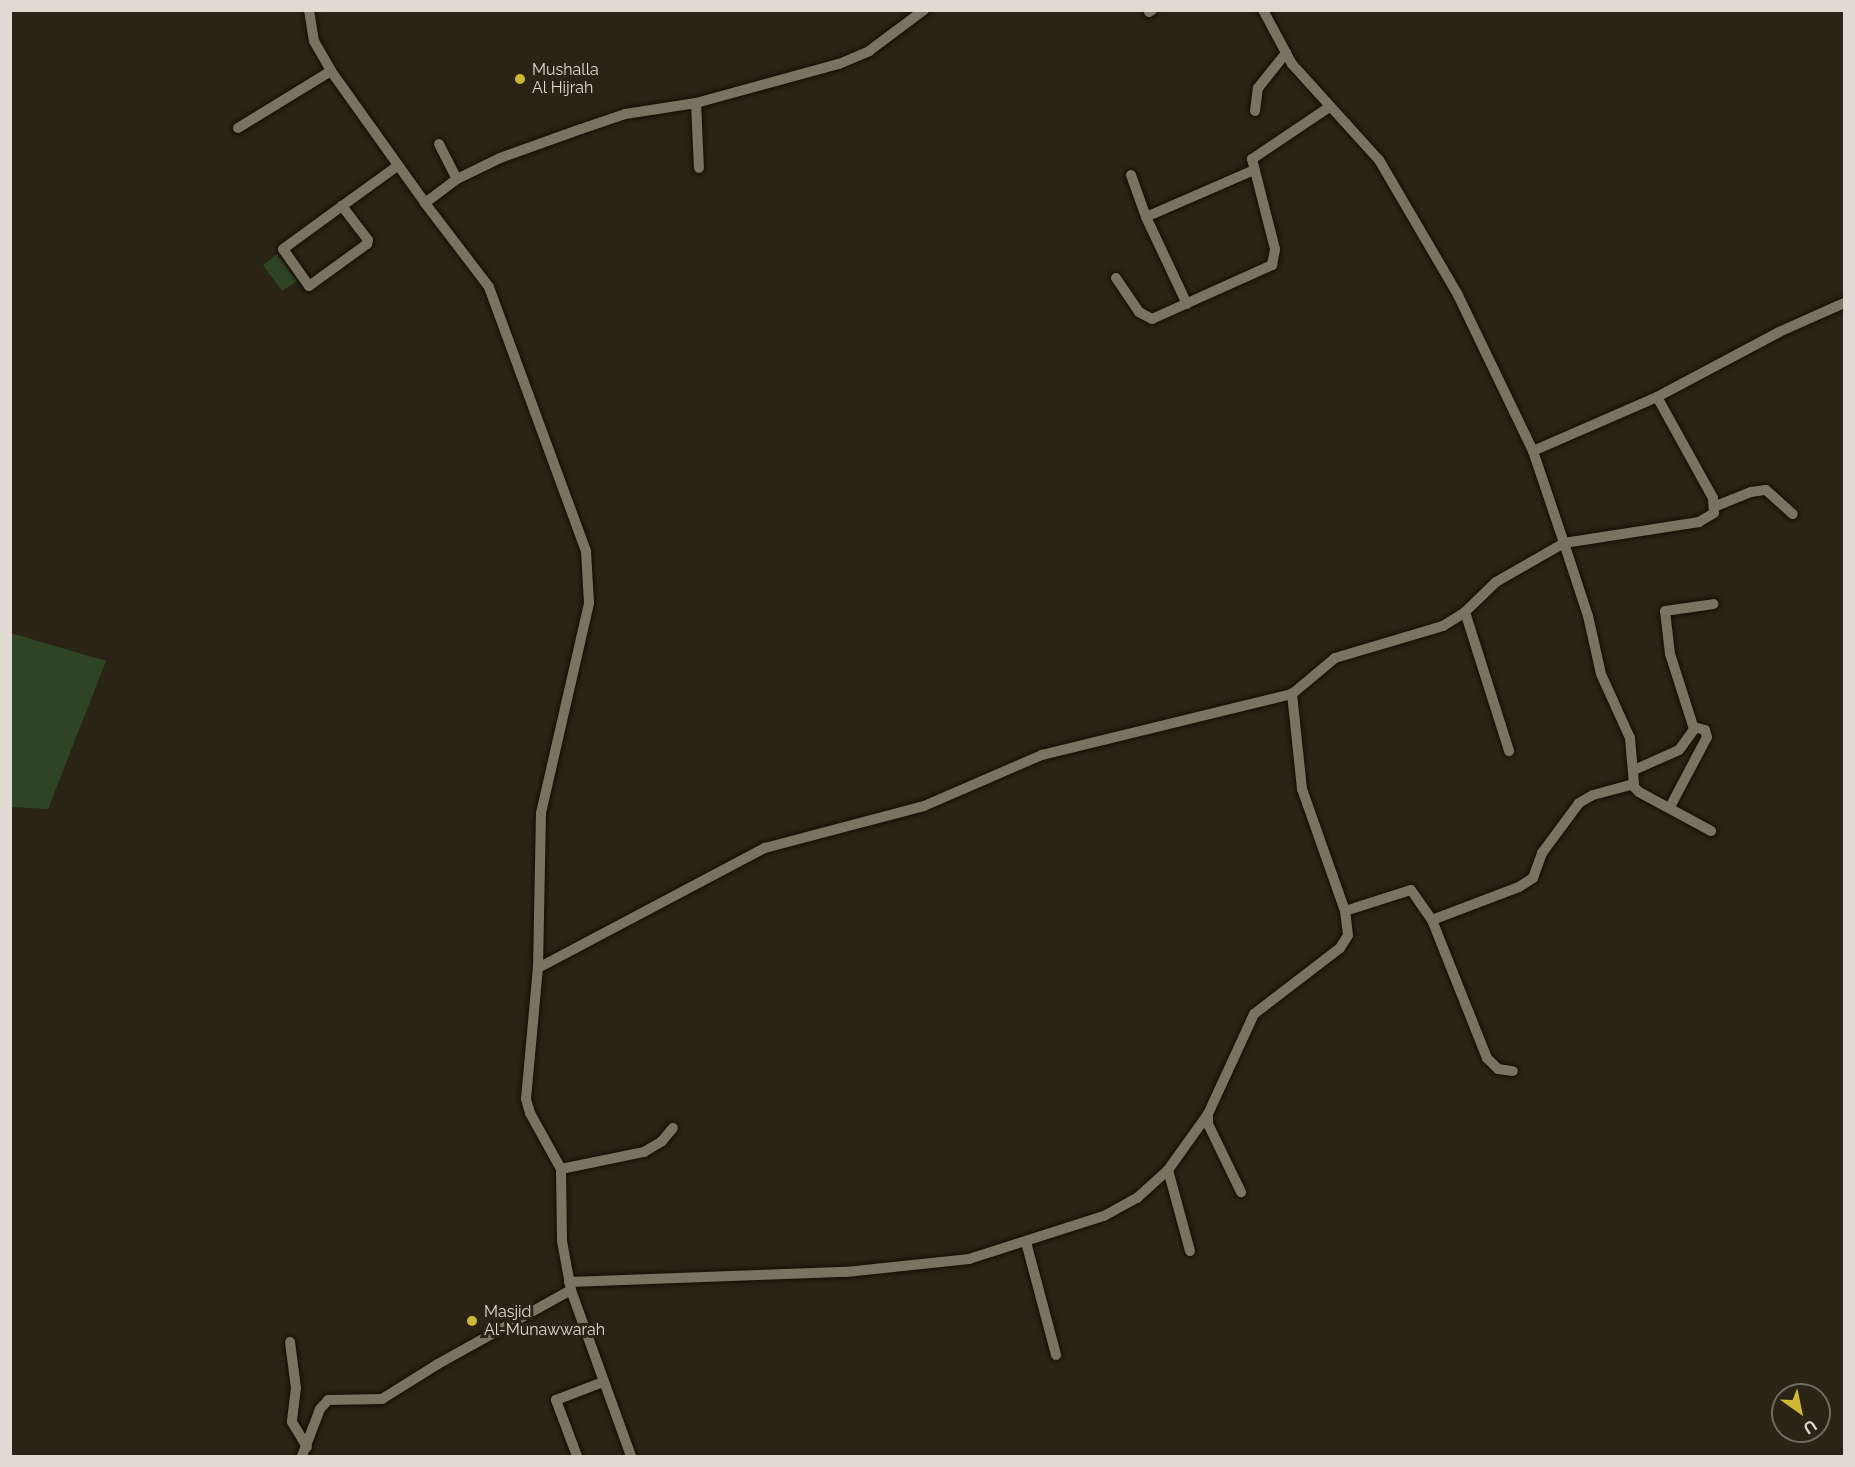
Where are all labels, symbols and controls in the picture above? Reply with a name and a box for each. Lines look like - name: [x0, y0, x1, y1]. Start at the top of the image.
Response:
- place label: Mushalla Al Hijrah: [532, 60, 599, 98]
- marker: Mushalla Al Hijrah: [513, 72, 527, 86]
- place label: Masjid Al-Munawwarah: [484, 1302, 605, 1340]
- marker: Masjid Al-Munawwarah: [465, 1314, 479, 1328]
- north arrow: [1771, 1383, 1831, 1443]
- text: U: [1800, 1416, 1820, 1438]

